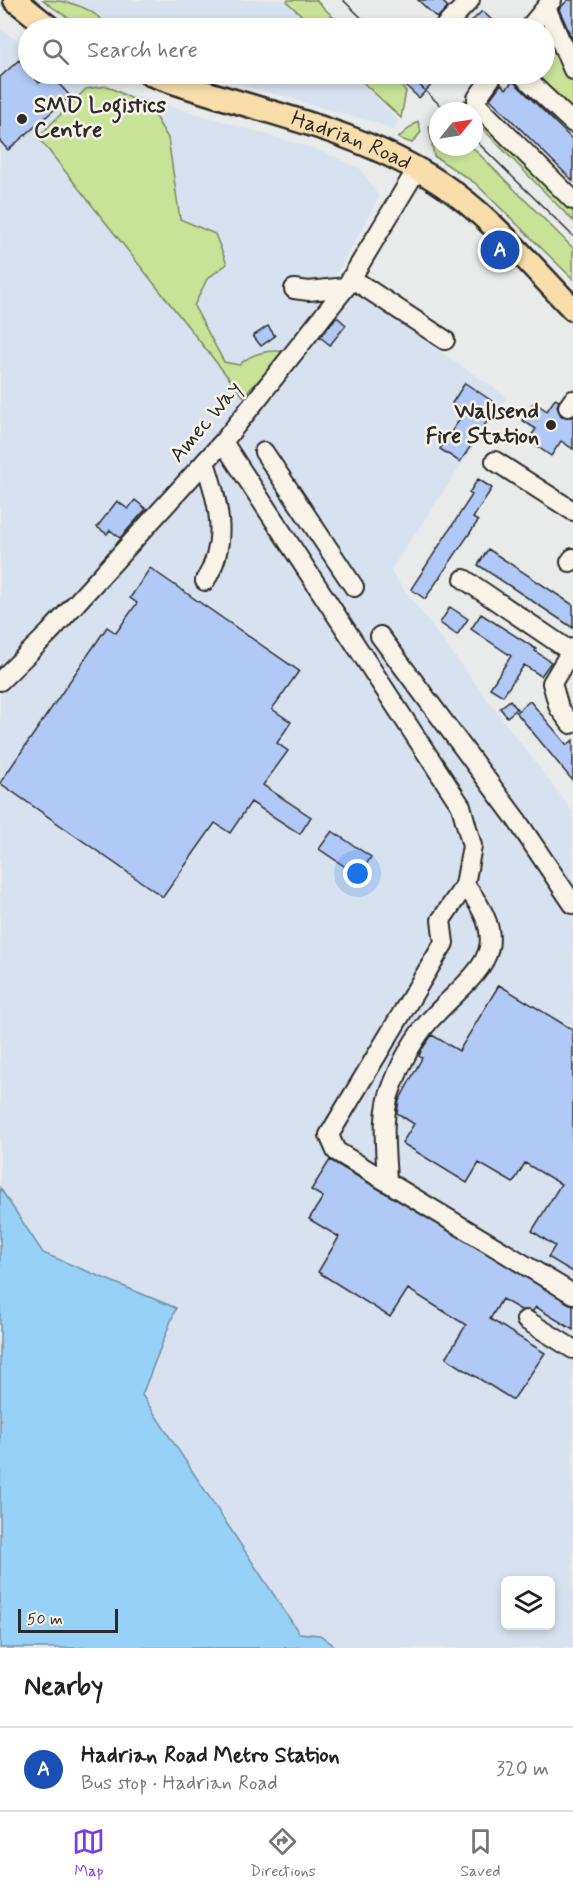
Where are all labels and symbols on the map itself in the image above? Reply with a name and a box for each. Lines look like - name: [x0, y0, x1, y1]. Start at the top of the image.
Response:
- place label: SMD Logistics Centre: [34, 92, 166, 145]
- north arrow: [429, 102, 483, 156]
- street label: Hadrian Road: [288, 105, 416, 177]
- marker: SMD Logistics Centre: [15, 112, 29, 126]
- pin: A: [480, 228, 520, 272]
- street label: Amec Way: [164, 375, 248, 469]
- place label: Wallsend Fire Station: [426, 398, 539, 451]
- marker: Wallsend Fire Station: [544, 418, 558, 432]
- your location: [343, 859, 372, 888]
- scale bar: [18, 1606, 118, 1634]

